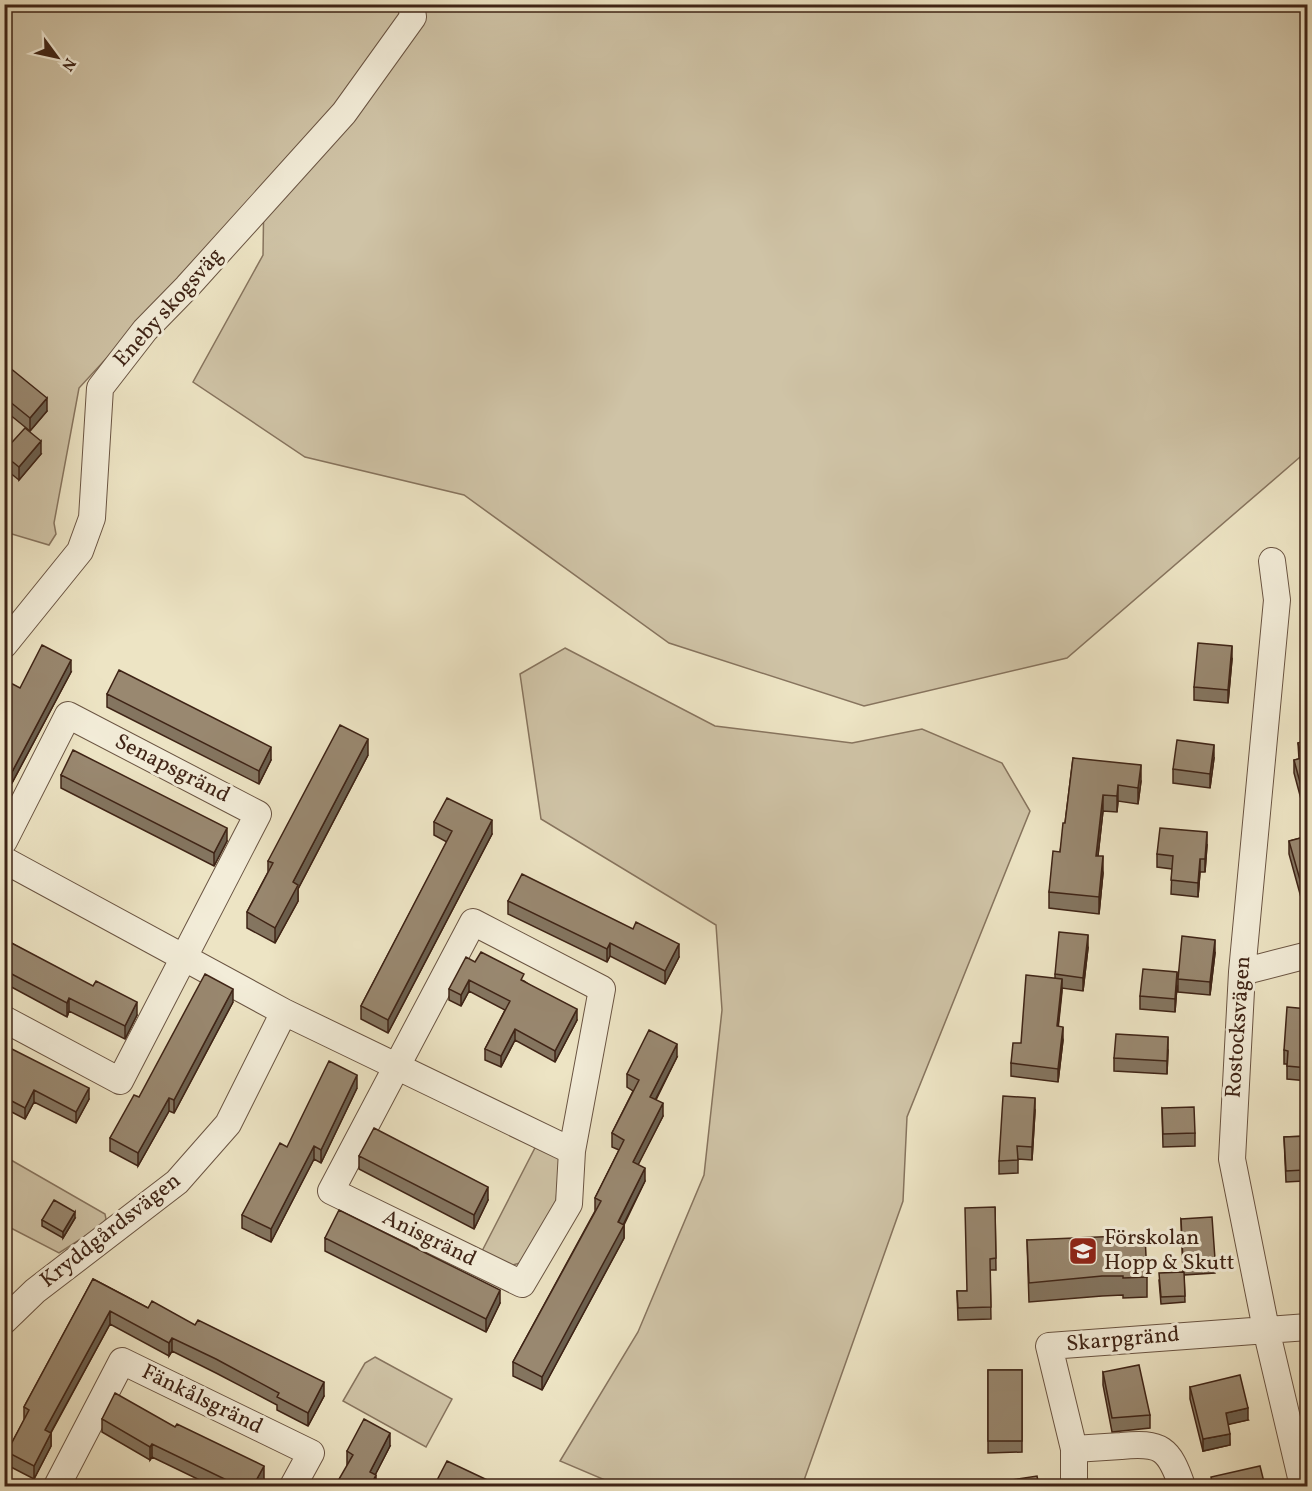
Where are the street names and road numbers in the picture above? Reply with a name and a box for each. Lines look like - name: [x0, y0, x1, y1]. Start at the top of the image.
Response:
- street label: Eneby skogsväg: [107, 241, 231, 375]
- street label: Senapsgränd: [109, 727, 235, 811]
- street label: Rostocksvägen: [1219, 955, 1259, 1099]
- street label: Kryddgårdsvägen: [34, 1166, 188, 1296]
- street label: Anisgränd: [377, 1203, 481, 1275]
- street label: Skarpgränd: [1065, 1320, 1181, 1360]
- street label: Fänkålsgränd: [136, 1357, 268, 1443]

